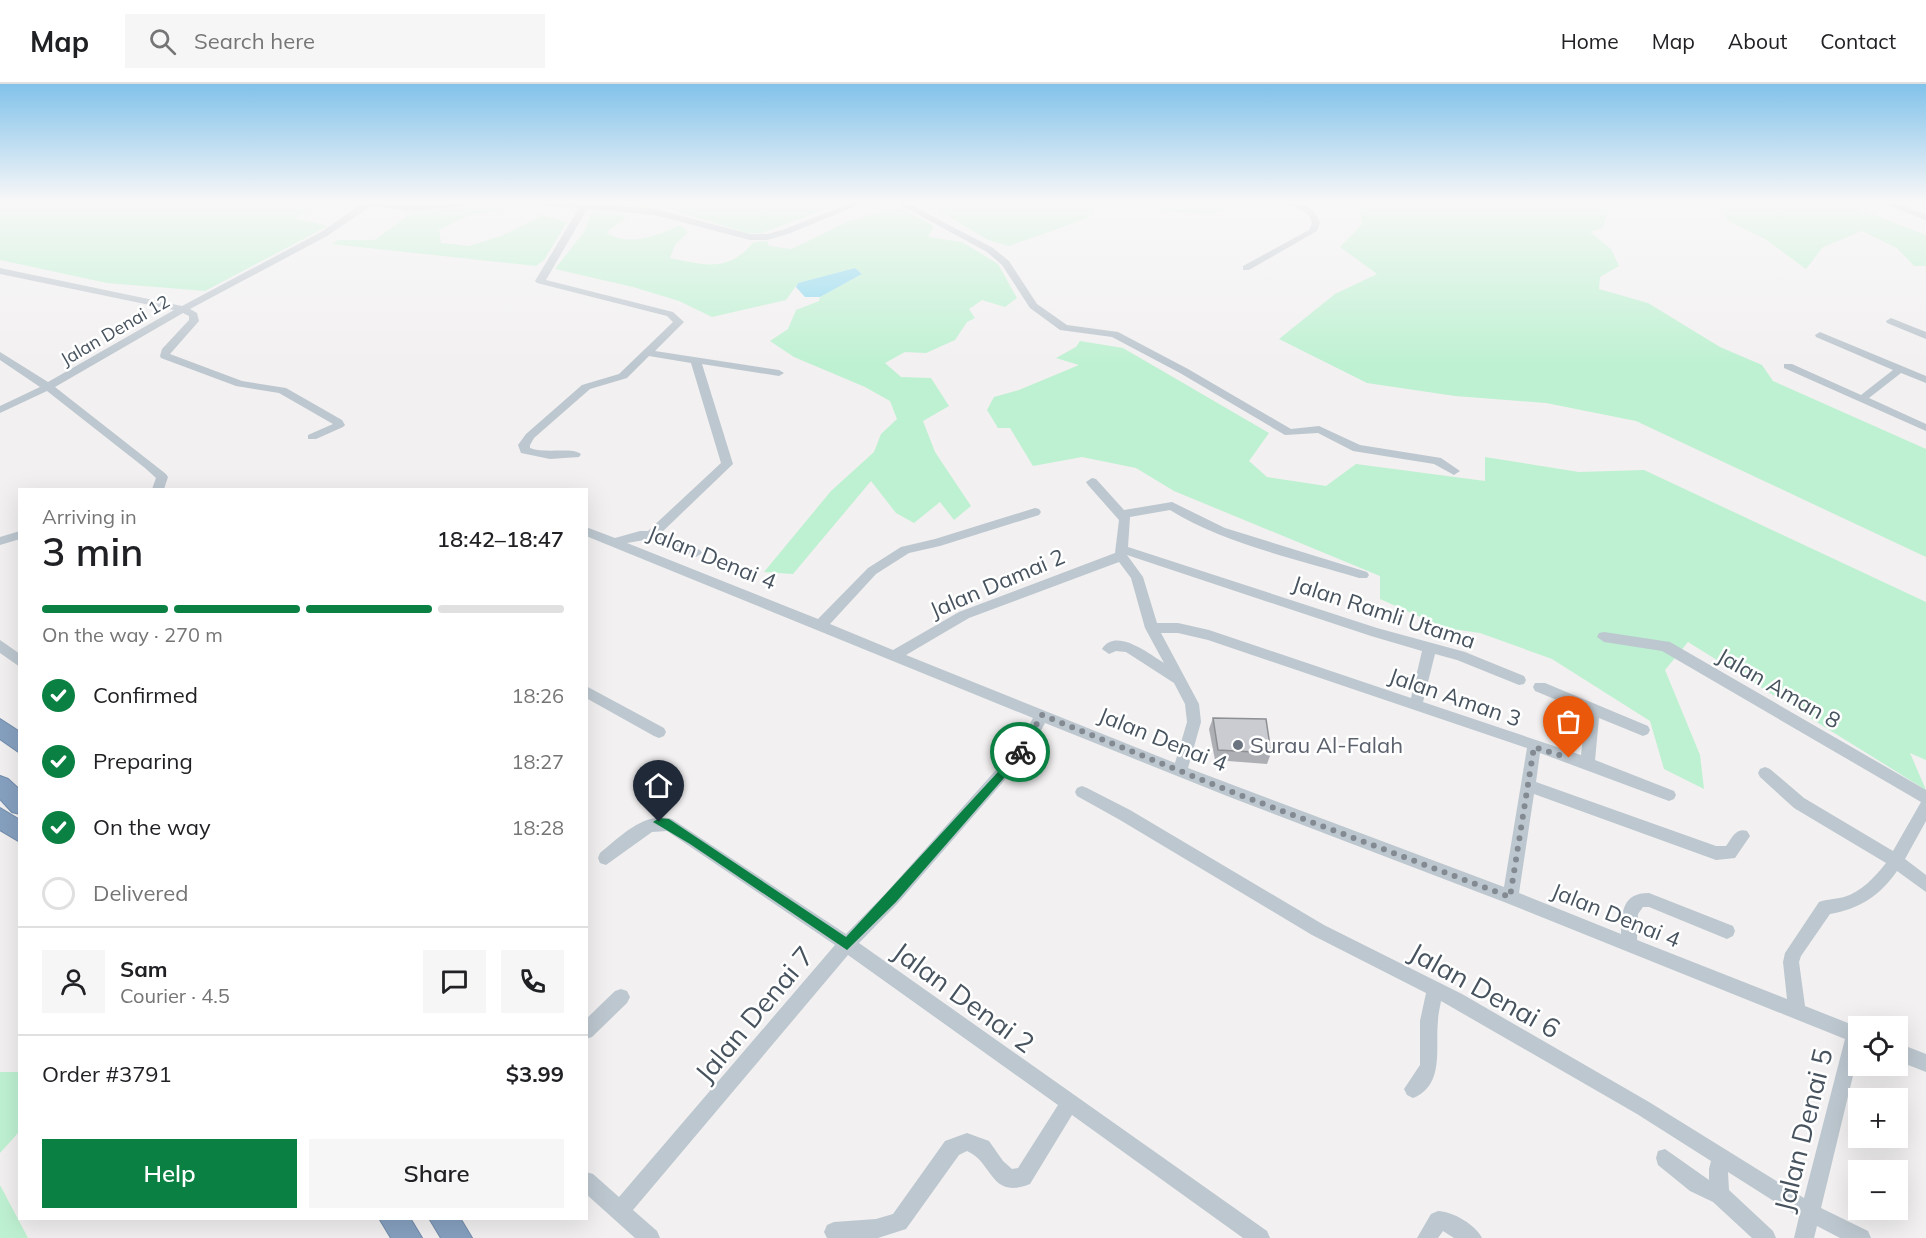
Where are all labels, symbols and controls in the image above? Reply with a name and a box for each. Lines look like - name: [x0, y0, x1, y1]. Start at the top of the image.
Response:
- search box: [125, 14, 545, 68]
- text: Map: [30, 24, 89, 59]
- icon: search: [146, 25, 179, 58]
- text: Search here: [194, 27, 315, 55]
- text: Home: [1561, 28, 1619, 54]
- text: Map: [1652, 28, 1695, 54]
- text: About: [1728, 28, 1787, 54]
- text: Contact: [1820, 28, 1896, 54]
- street label: Jalan Denai 12: [56, 289, 174, 371]
- text: Arriving in: [42, 504, 137, 529]
- street label: Jalan Denai 4: [644, 519, 780, 595]
- text: 18:42–18:47: [437, 525, 564, 553]
- text: 3 min: [42, 527, 143, 576]
- street label: Jalan Damai 2: [925, 542, 1069, 624]
- street label: Jalan Ramli Utama: [1289, 569, 1479, 655]
- text: On the way · 270 m: [42, 622, 223, 647]
- street label: Jalan Aman 8: [1712, 641, 1846, 735]
- street label: Jalan Aman 3: [1385, 661, 1525, 733]
- icon: check: [42, 679, 75, 712]
- text: Confirmed: [93, 681, 198, 709]
- text: 18:26: [511, 683, 564, 708]
- pin: [1543, 696, 1594, 758]
- street label: Jalan Denai 4: [1095, 701, 1231, 777]
- icon: bag: [1552, 705, 1585, 738]
- courier: [990, 722, 1050, 782]
- place label: Surau Al-Falah: [1250, 731, 1403, 759]
- icon: bike: [1004, 736, 1037, 769]
- marker: Surau Al-Falah: [1231, 738, 1245, 752]
- icon: check: [42, 745, 75, 778]
- text: Preparing: [93, 747, 193, 775]
- text: 18:27: [511, 749, 564, 774]
- pin: [633, 760, 684, 822]
- icon: home: [642, 769, 675, 802]
- icon: check: [42, 811, 75, 844]
- text: On the way: [93, 813, 211, 841]
- text: 18:28: [511, 815, 564, 840]
- street label: Jalan Denai 4: [1548, 877, 1684, 953]
- text: Delivered: [93, 879, 188, 907]
- street label: Jalan Denai 2: [886, 934, 1042, 1060]
- street label: Jalan Denai 6: [1404, 935, 1566, 1045]
- street label: Jalan Denai 7: [687, 939, 821, 1089]
- button: person: [42, 950, 105, 1013]
- button: chat: [423, 950, 486, 1013]
- button: phone: [501, 950, 564, 1013]
- text: Sam: [120, 955, 168, 983]
- text: Courier · 4.5: [120, 983, 230, 1008]
- map controls: [1848, 1016, 1908, 1220]
- button: locate: [1848, 1016, 1908, 1076]
- street label: Jalan Denai 5: [1766, 1045, 1840, 1215]
- text: Order #3791: [42, 1060, 172, 1088]
- text: $3.99: [506, 1060, 564, 1088]
- button: +: [1848, 1088, 1908, 1148]
- button: Help: [42, 1139, 297, 1208]
- button: Share: [309, 1139, 564, 1208]
- button: −: [1848, 1160, 1908, 1220]

